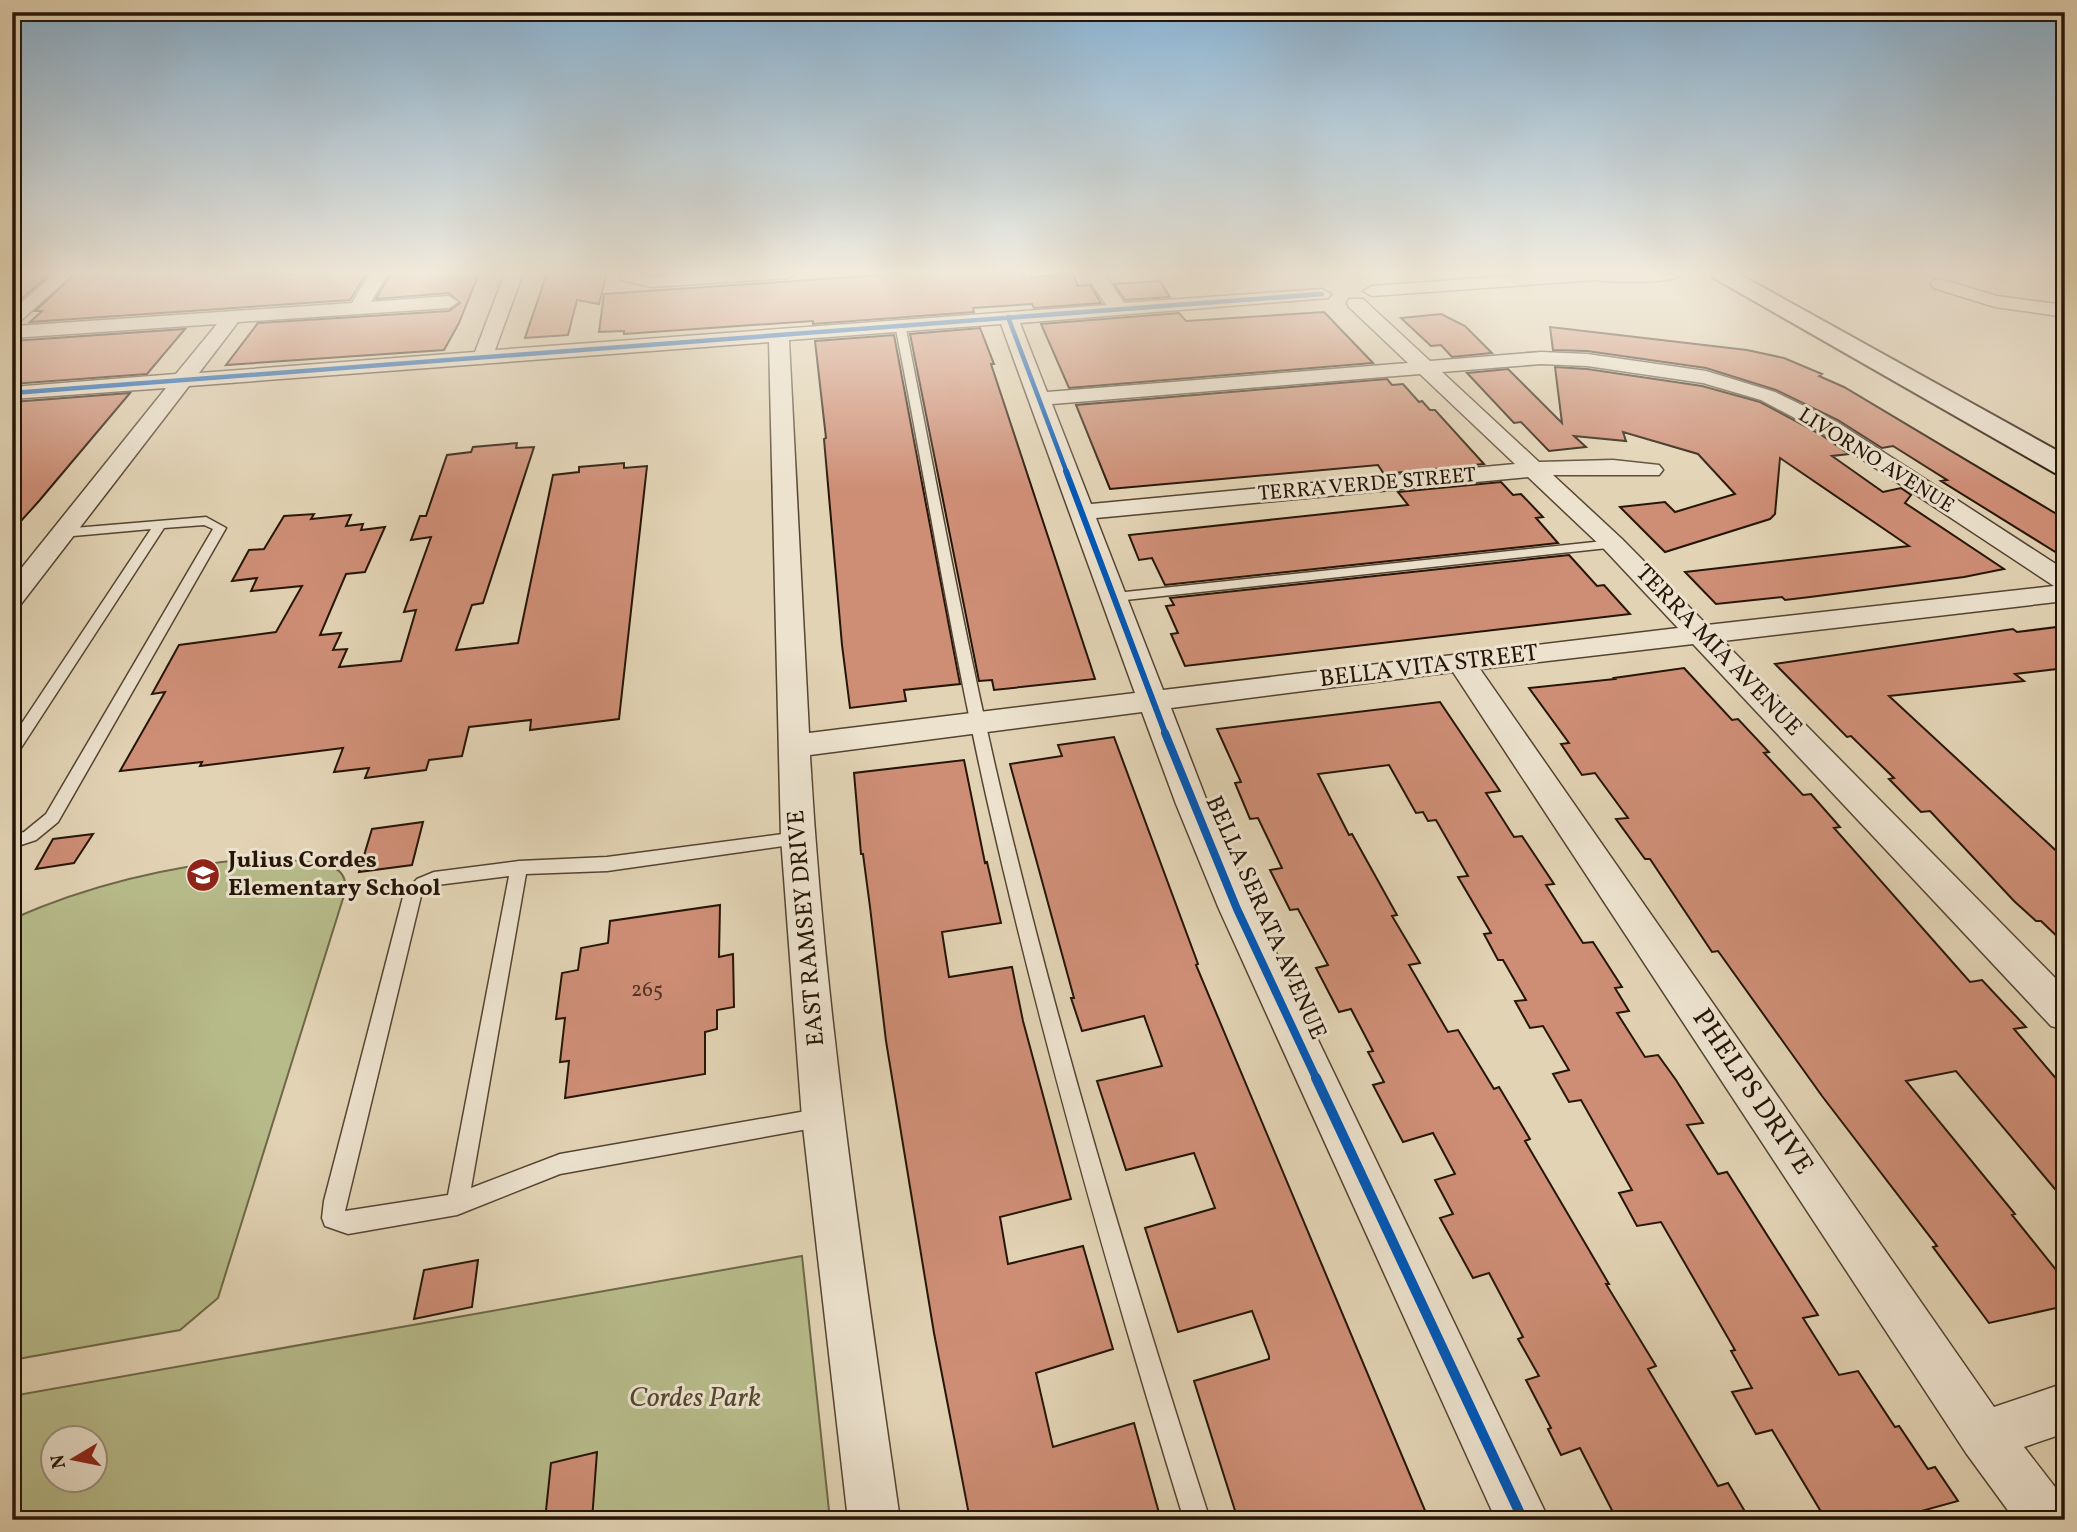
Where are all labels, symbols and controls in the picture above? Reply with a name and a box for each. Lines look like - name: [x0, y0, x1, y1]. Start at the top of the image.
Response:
- street label: LIVORNO AVENUE: [1792, 401, 1960, 521]
- street label: TERRA VERDE STREET: [1257, 461, 1477, 509]
- street label: TERRA MIA AVENUE: [1627, 557, 1809, 745]
- street label: BELLA VITA STREET: [1318, 637, 1540, 697]
- street label: BELLA SERATA AVENUE: [1196, 791, 1334, 1045]
- street label: EAST RAMSEY DRIVE: [780, 809, 834, 1047]
- place label: Julius Cordes Elementary School: [227, 844, 441, 906]
- school or university icon: Julius Cordes Elementary School: [184, 856, 222, 894]
- house number: 265: [631, 976, 663, 1005]
- street label: PHELPS DRIVE: [1682, 1001, 1822, 1183]
- park label: Cordes Park: [629, 1379, 761, 1418]
- north arrow: [38, 1424, 108, 1494]
- text: N: [45, 1452, 73, 1471]

